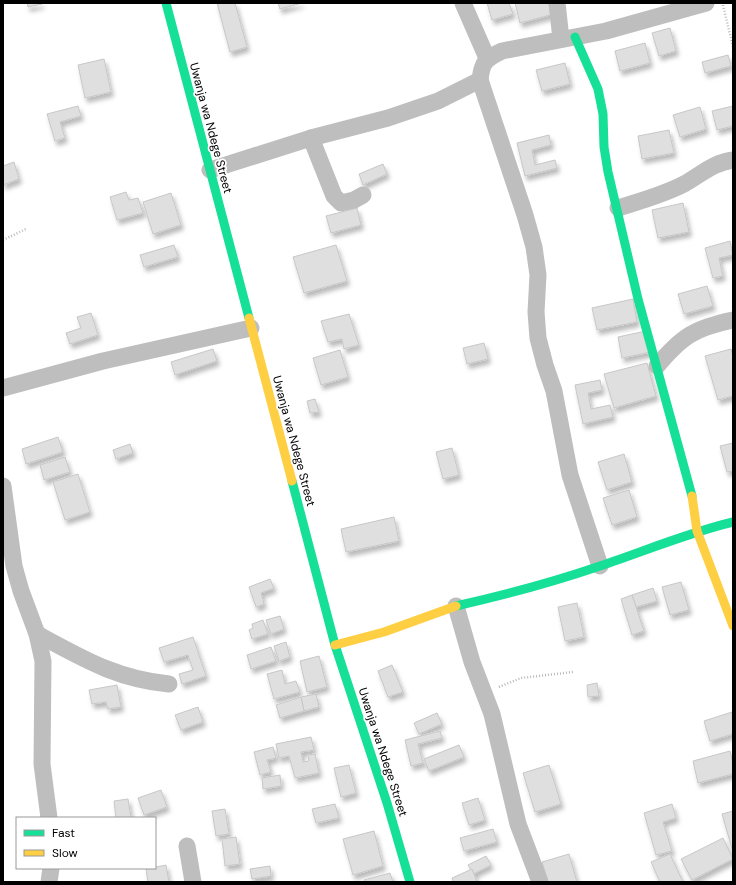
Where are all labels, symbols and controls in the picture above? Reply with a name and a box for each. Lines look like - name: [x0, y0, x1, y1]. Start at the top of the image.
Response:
- street label: Uwanja wa Ndege Street: [186, 61, 236, 195]
- street label: Uwanja wa Ndege Street: [269, 374, 319, 508]
- street label: Uwanja wa Ndege Street: [355, 686, 411, 819]
- legend: [16, 817, 156, 869]
- text: Fast: [52, 825, 75, 841]
- text: Slow: [52, 845, 78, 861]

